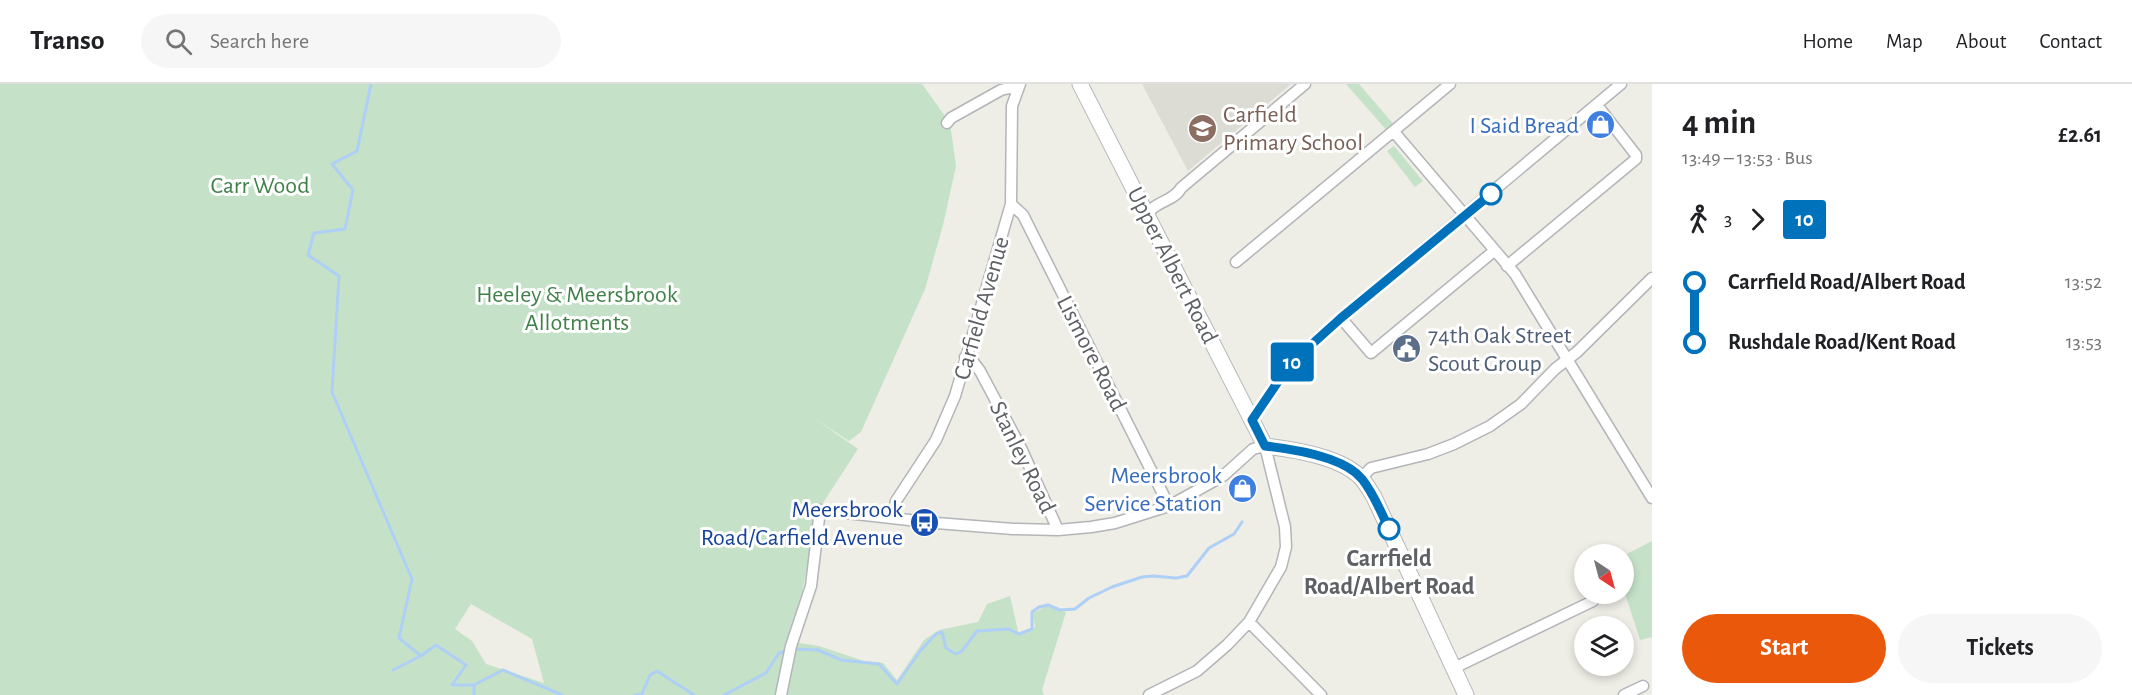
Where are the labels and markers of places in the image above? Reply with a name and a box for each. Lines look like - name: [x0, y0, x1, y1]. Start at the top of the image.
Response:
- place label: Carfield Primary School: [1223, 103, 1363, 155]
- shop icon: I Said Bread: [1584, 109, 1616, 141]
- school or university icon: Carfield Primary School: [1186, 112, 1218, 144]
- place label: I Said Bread: [1470, 114, 1579, 138]
- unlabelled marker: [1480, 183, 1502, 205]
- place label: 74th Oak Street Scout Group: [1428, 324, 1572, 376]
- public building icon: 74th Oak Street Scout Group: [1391, 333, 1423, 365]
- place label: Meersbrook Service Station: [1084, 464, 1222, 516]
- shop icon: Meersbrook Service Station: [1227, 473, 1259, 505]
- place label: Meersbrook Road/Carfield Avenue: [701, 498, 903, 550]
- bus stop icon: Meersbrook Road/Carfield Avenue: [908, 507, 940, 539]
- marker: Carrfield Road/Albert Road: [1378, 518, 1400, 540]
- place label: Carrfield Road/Albert Road: [1304, 547, 1475, 599]

